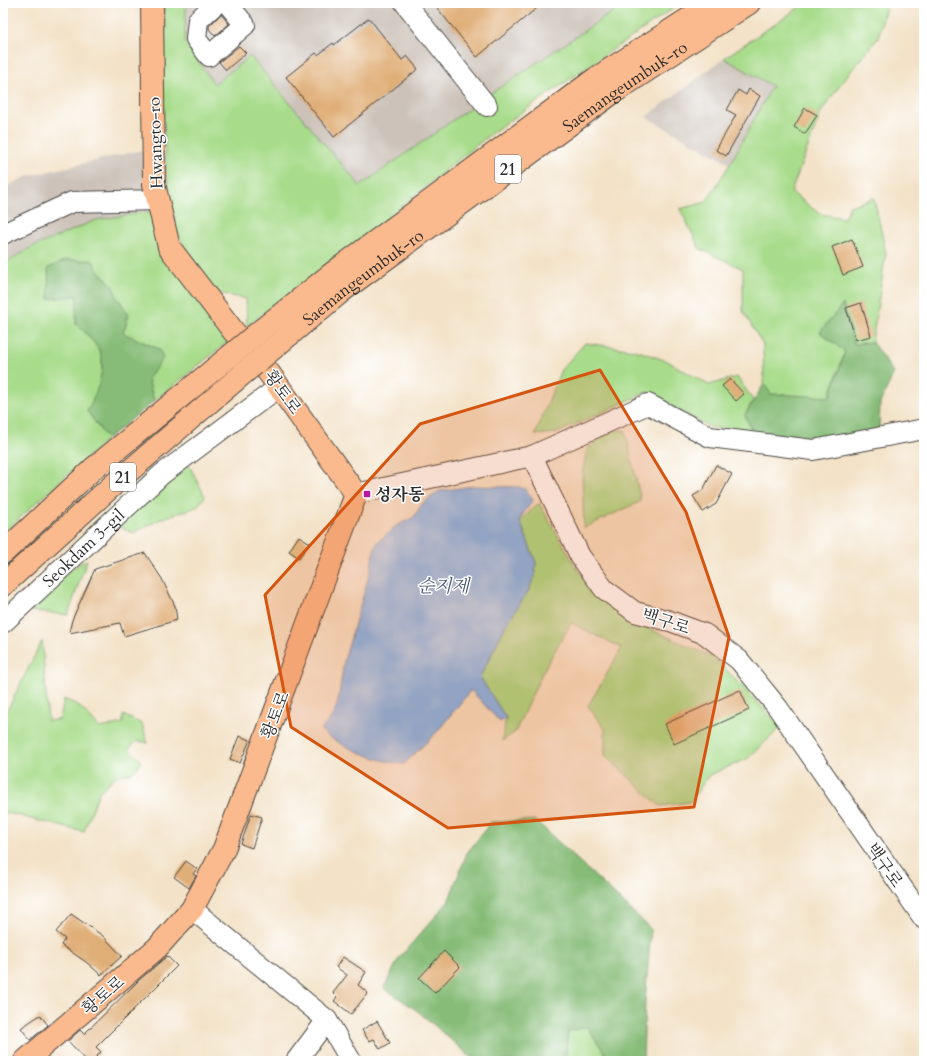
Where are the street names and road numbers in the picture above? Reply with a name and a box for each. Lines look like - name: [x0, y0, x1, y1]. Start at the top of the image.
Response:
- street label: Saemangeumbuk-ro: [558, 36, 692, 138]
- street label: Hwangto-ro: [142, 97, 169, 189]
- road number: 21: [495, 155, 521, 183]
- street label: Saemangeumbuk-ro: [298, 224, 428, 331]
- street label: 황토로: [259, 366, 307, 419]
- road number: 21: [110, 463, 136, 491]
- street label: Seokdam 3-gil: [37, 503, 130, 592]
- street label: 백구로: [639, 603, 693, 640]
- street label: 황토로: [256, 688, 295, 742]
- street label: 백구로: [861, 839, 908, 893]
- street label: 황토로: [77, 970, 130, 1020]

